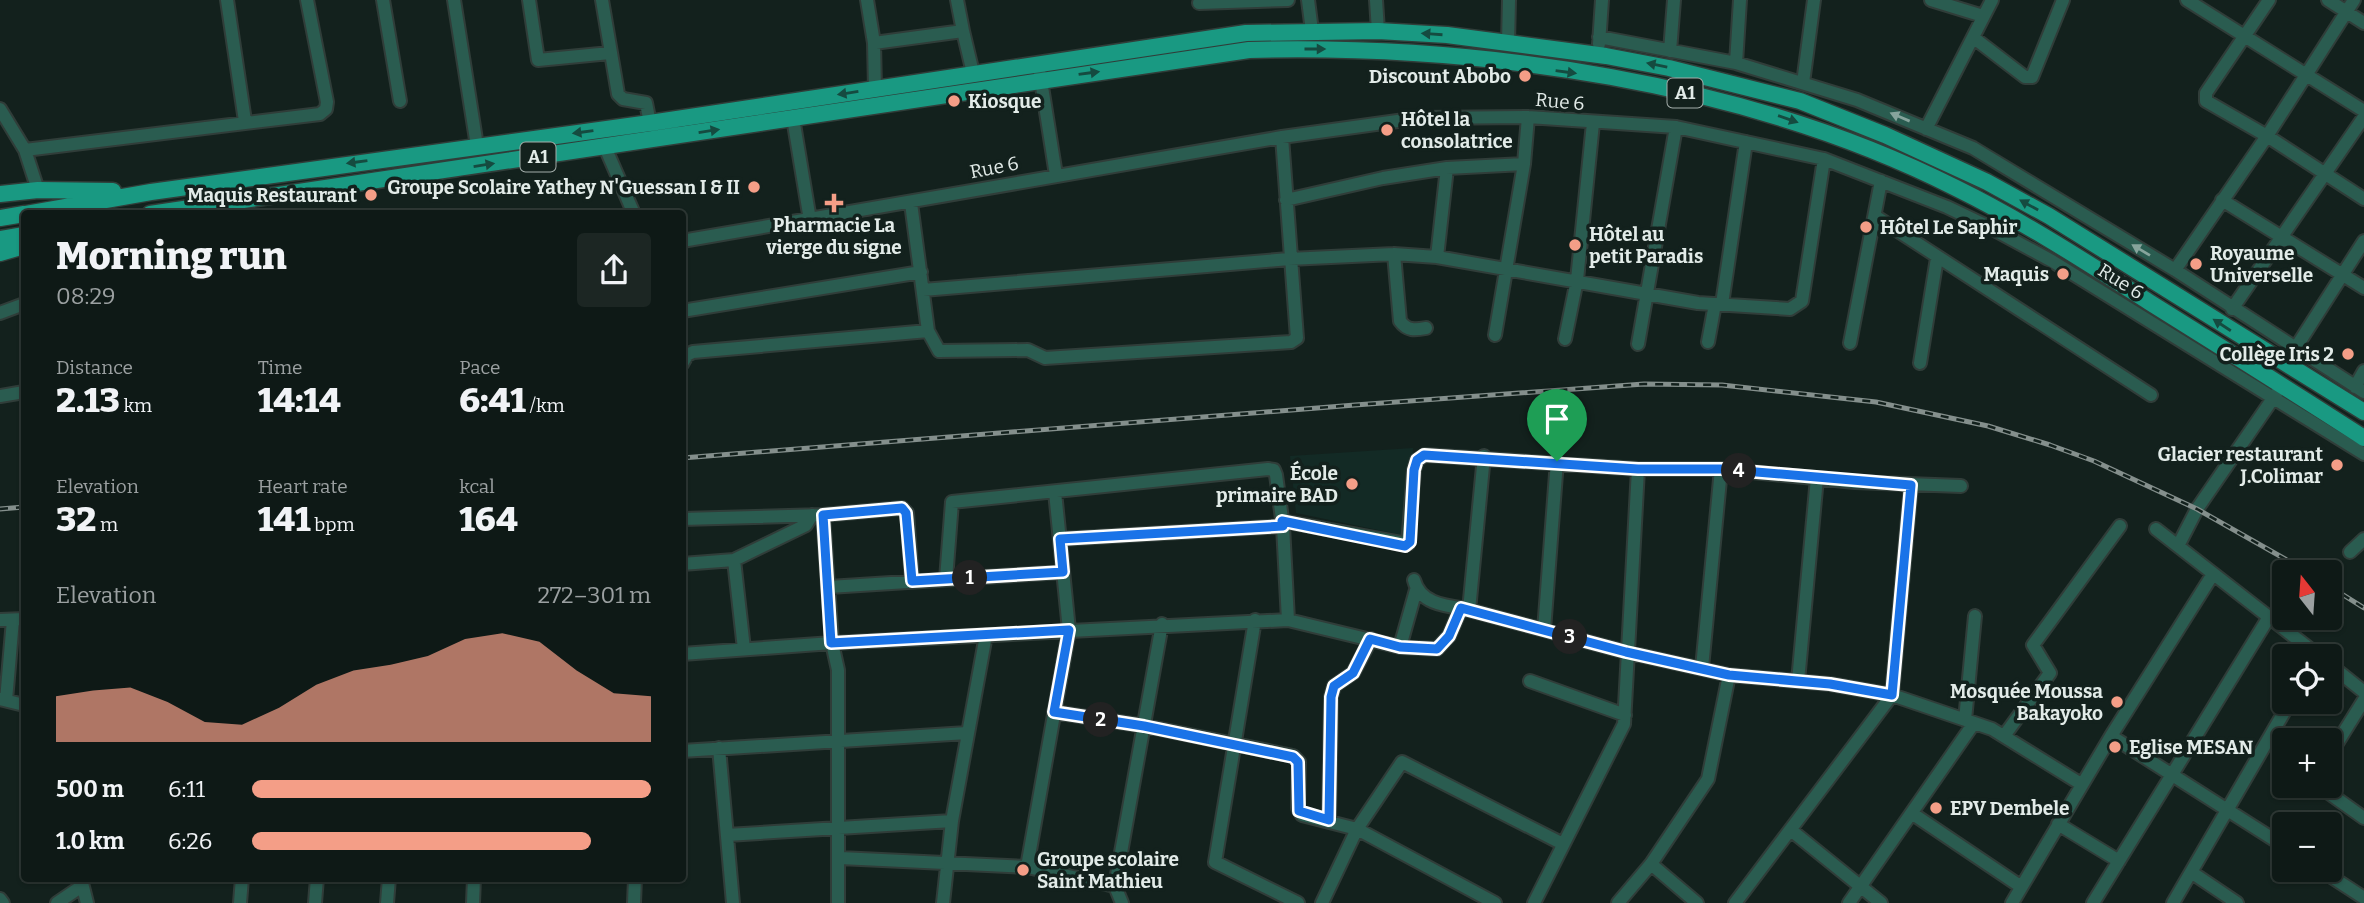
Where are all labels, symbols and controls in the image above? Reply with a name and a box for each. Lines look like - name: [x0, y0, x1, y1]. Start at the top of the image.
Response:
- one-way arrow: [1421, 28, 1443, 39]
- one-way arrow: [1305, 43, 1327, 55]
- one-way arrow: [1646, 59, 1668, 70]
- place label: Discount Abobo: [1369, 65, 1511, 88]
- one-way arrow: [1555, 66, 1577, 77]
- one-way arrow: [1079, 67, 1101, 78]
- marker: Discount Abobo: [1517, 68, 1533, 84]
- road number: A1: [1668, 78, 1702, 108]
- one-way arrow: [837, 88, 859, 99]
- street label: Rue 6: [1534, 88, 1586, 115]
- place label: Kiosque: [968, 90, 1042, 113]
- marker: Kiosque: [946, 93, 962, 109]
- place label: Hôtel la consolatrice: [1401, 108, 1513, 153]
- one-way arrow: [1889, 112, 1910, 123]
- one-way arrow: [1778, 114, 1799, 125]
- marker: Hôtel la consolatrice: [1379, 122, 1395, 138]
- one-way arrow: [698, 125, 720, 136]
- one-way arrow: [572, 127, 594, 138]
- road number: A1: [520, 142, 556, 172]
- street label: Rue 6: [968, 151, 1020, 183]
- one-way arrow: [346, 157, 368, 168]
- one-way arrow: [473, 159, 495, 170]
- place label: Groupe Scolaire Yathey N'Guessan I & II: [387, 176, 740, 199]
- marker: Groupe Scolaire Yathey N'Guessan I & II: [746, 179, 762, 195]
- place label: Maquis Restaurant: [187, 184, 357, 207]
- marker: Maquis Restaurant: [363, 187, 379, 203]
- marker: Pharmacie La vierge du signe: [826, 195, 842, 211]
- one-way arrow: [2019, 199, 2039, 211]
- place label: Pharmacie La vierge du signe: [765, 214, 902, 259]
- place label: Hôtel Le Saphir: [1880, 216, 2017, 239]
- marker: Hôtel Le Saphir: [1858, 219, 1874, 235]
- place label: Hôtel au petit Paradis: [1589, 223, 1703, 268]
- text: Morning run: [56, 233, 287, 279]
- button: share: [577, 233, 651, 307]
- marker: Hôtel au petit Paradis: [1567, 237, 1583, 253]
- place label: Royaume Universelle: [2210, 242, 2313, 287]
- one-way arrow: [2132, 244, 2151, 256]
- marker: Royaume Universelle: [2188, 256, 2204, 272]
- street label: Rue 6: [2094, 259, 2148, 304]
- place label: Maquis: [1983, 263, 2049, 286]
- marker: Maquis: [2055, 266, 2071, 282]
- text: 08:29: [56, 282, 115, 310]
- one-way arrow: [2212, 319, 2232, 332]
- place label: Collège Iris 2: [2220, 343, 2334, 366]
- marker: Collège Iris 2: [2340, 346, 2356, 362]
- text: Distance: [56, 356, 133, 379]
- text: Time: [258, 356, 303, 379]
- text: Pace: [459, 356, 500, 379]
- text: 2.13: [56, 379, 120, 421]
- text: 14:14: [258, 379, 341, 421]
- text: 6:41: [459, 379, 526, 421]
- pin: [1527, 389, 1587, 461]
- text: km: [120, 394, 152, 417]
- text: /km: [526, 394, 565, 417]
- icon: arrive: [1538, 400, 1576, 438]
- place label: Glacier restaurant J.Colimar: [2158, 443, 2323, 488]
- pin: 4: [1722, 454, 1756, 489]
- marker: Glacier restaurant J.Colimar: [2329, 457, 2345, 473]
- text: 4: [1733, 459, 1744, 482]
- place label: École primaire BAD: [1216, 460, 1338, 507]
- text: Elevation: [56, 475, 139, 498]
- text: Heart rate: [258, 475, 348, 498]
- text: kcal: [459, 475, 495, 498]
- marker: École primaire BAD: [1344, 476, 1360, 492]
- text: 32: [56, 498, 96, 540]
- text: 141: [258, 498, 310, 540]
- text: 164: [459, 498, 518, 540]
- text: m: [96, 513, 118, 536]
- text: bpm: [310, 513, 355, 536]
- pin: 1: [953, 560, 988, 596]
- north arrow: [2272, 560, 2342, 630]
- map controls: [2272, 560, 2342, 882]
- text: 1: [965, 566, 974, 589]
- text: Elevation: [56, 581, 156, 609]
- text: 272–301 m: [537, 581, 651, 609]
- pin: 3: [1552, 620, 1588, 654]
- text: 3: [1564, 625, 1575, 648]
- button: locate: [2272, 644, 2342, 714]
- place label: Mosquée Moussa Bakayoko: [1950, 680, 2103, 725]
- marker: Mosquée Moussa Bakayoko: [2109, 694, 2125, 710]
- pin: 2: [1084, 702, 1118, 738]
- text: 2: [1095, 708, 1106, 731]
- button: +: [2272, 728, 2342, 798]
- place label: Eglise MESAN: [2129, 736, 2253, 759]
- marker: Eglise MESAN: [2107, 739, 2123, 755]
- text: 500 m: [56, 775, 124, 803]
- text: 6:11: [168, 775, 205, 803]
- place label: EPV Dembele: [1950, 797, 2070, 820]
- marker: EPV Dembele: [1928, 800, 1944, 816]
- button: −: [2272, 812, 2342, 882]
- text: 1.0 km: [56, 827, 125, 855]
- text: 6:26: [168, 827, 212, 855]
- place label: Groupe scolaire Saint Mathieu: [1037, 848, 1179, 893]
- marker: Groupe scolaire Saint Mathieu: [1015, 862, 1031, 878]

